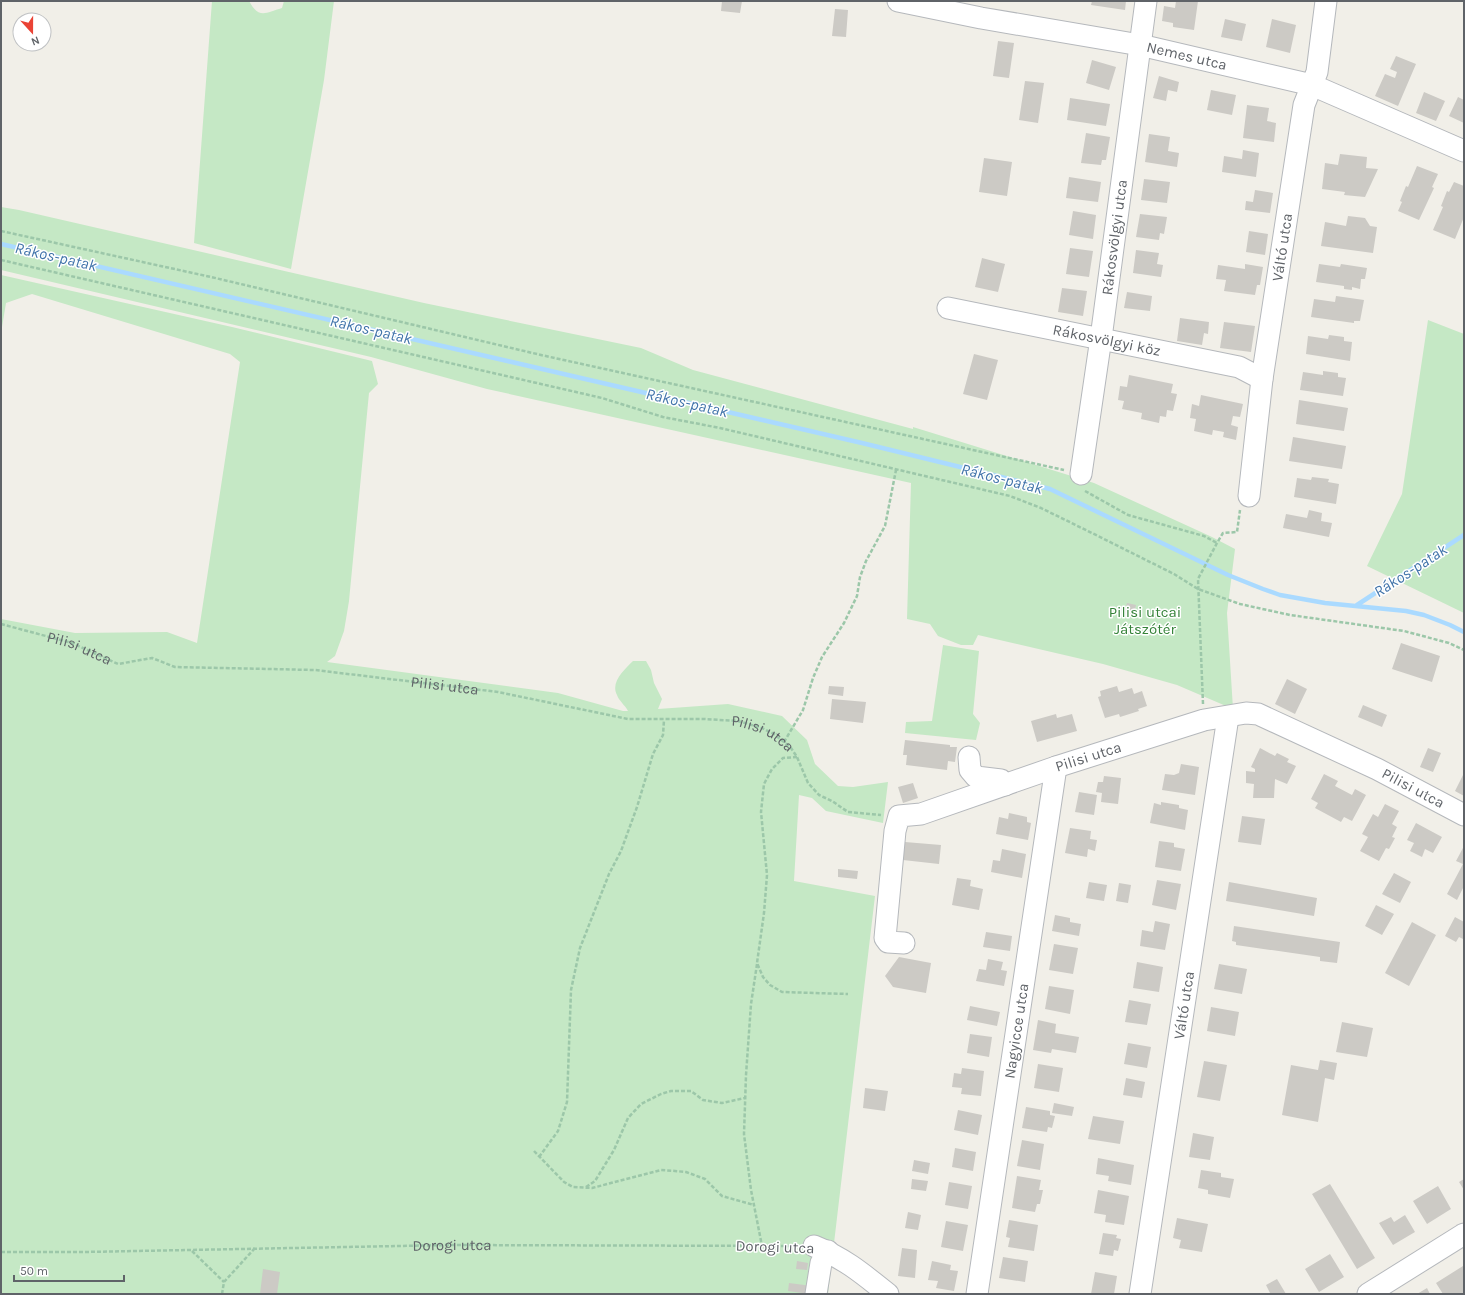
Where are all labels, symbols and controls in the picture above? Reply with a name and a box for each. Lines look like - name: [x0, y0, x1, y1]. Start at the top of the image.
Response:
- north arrow: [12, 12, 52, 52]
- text: N: [29, 33, 41, 48]
- street label: Nemes utca: [1145, 38, 1229, 74]
- street label: Rákosvölgyi utca: [1098, 178, 1131, 296]
- street label: Váltó utca: [1268, 212, 1296, 283]
- water label: Rákos-patak: [13, 238, 100, 275]
- water label: Rákos-patak: [328, 311, 415, 348]
- street label: Rákosvölgyi köz: [1051, 320, 1162, 360]
- water label: Rákos-patak: [644, 384, 731, 421]
- water label: Rákos-patak: [959, 459, 1046, 498]
- water label: Rákos-patak: [1370, 539, 1451, 601]
- park label: Pilisi utcai Játszótér: [1109, 603, 1181, 638]
- street label: Pilisi utca: [45, 628, 114, 669]
- street label: Pilisi utca: [410, 673, 480, 699]
- street label: Pilisi utca: [731, 712, 798, 756]
- street label: Pilisi utca: [1053, 738, 1124, 776]
- street label: Pilisi utca: [1379, 764, 1448, 812]
- street label: Váltó utca: [1170, 970, 1198, 1041]
- street label: Nagyicce utca: [1000, 982, 1032, 1080]
- street label: Dorogi utca: [412, 1236, 491, 1255]
- street label: Dorogi utca: [735, 1237, 815, 1257]
- scale bar: [14, 1257, 124, 1283]
- text: 50 m: [20, 1264, 48, 1278]

